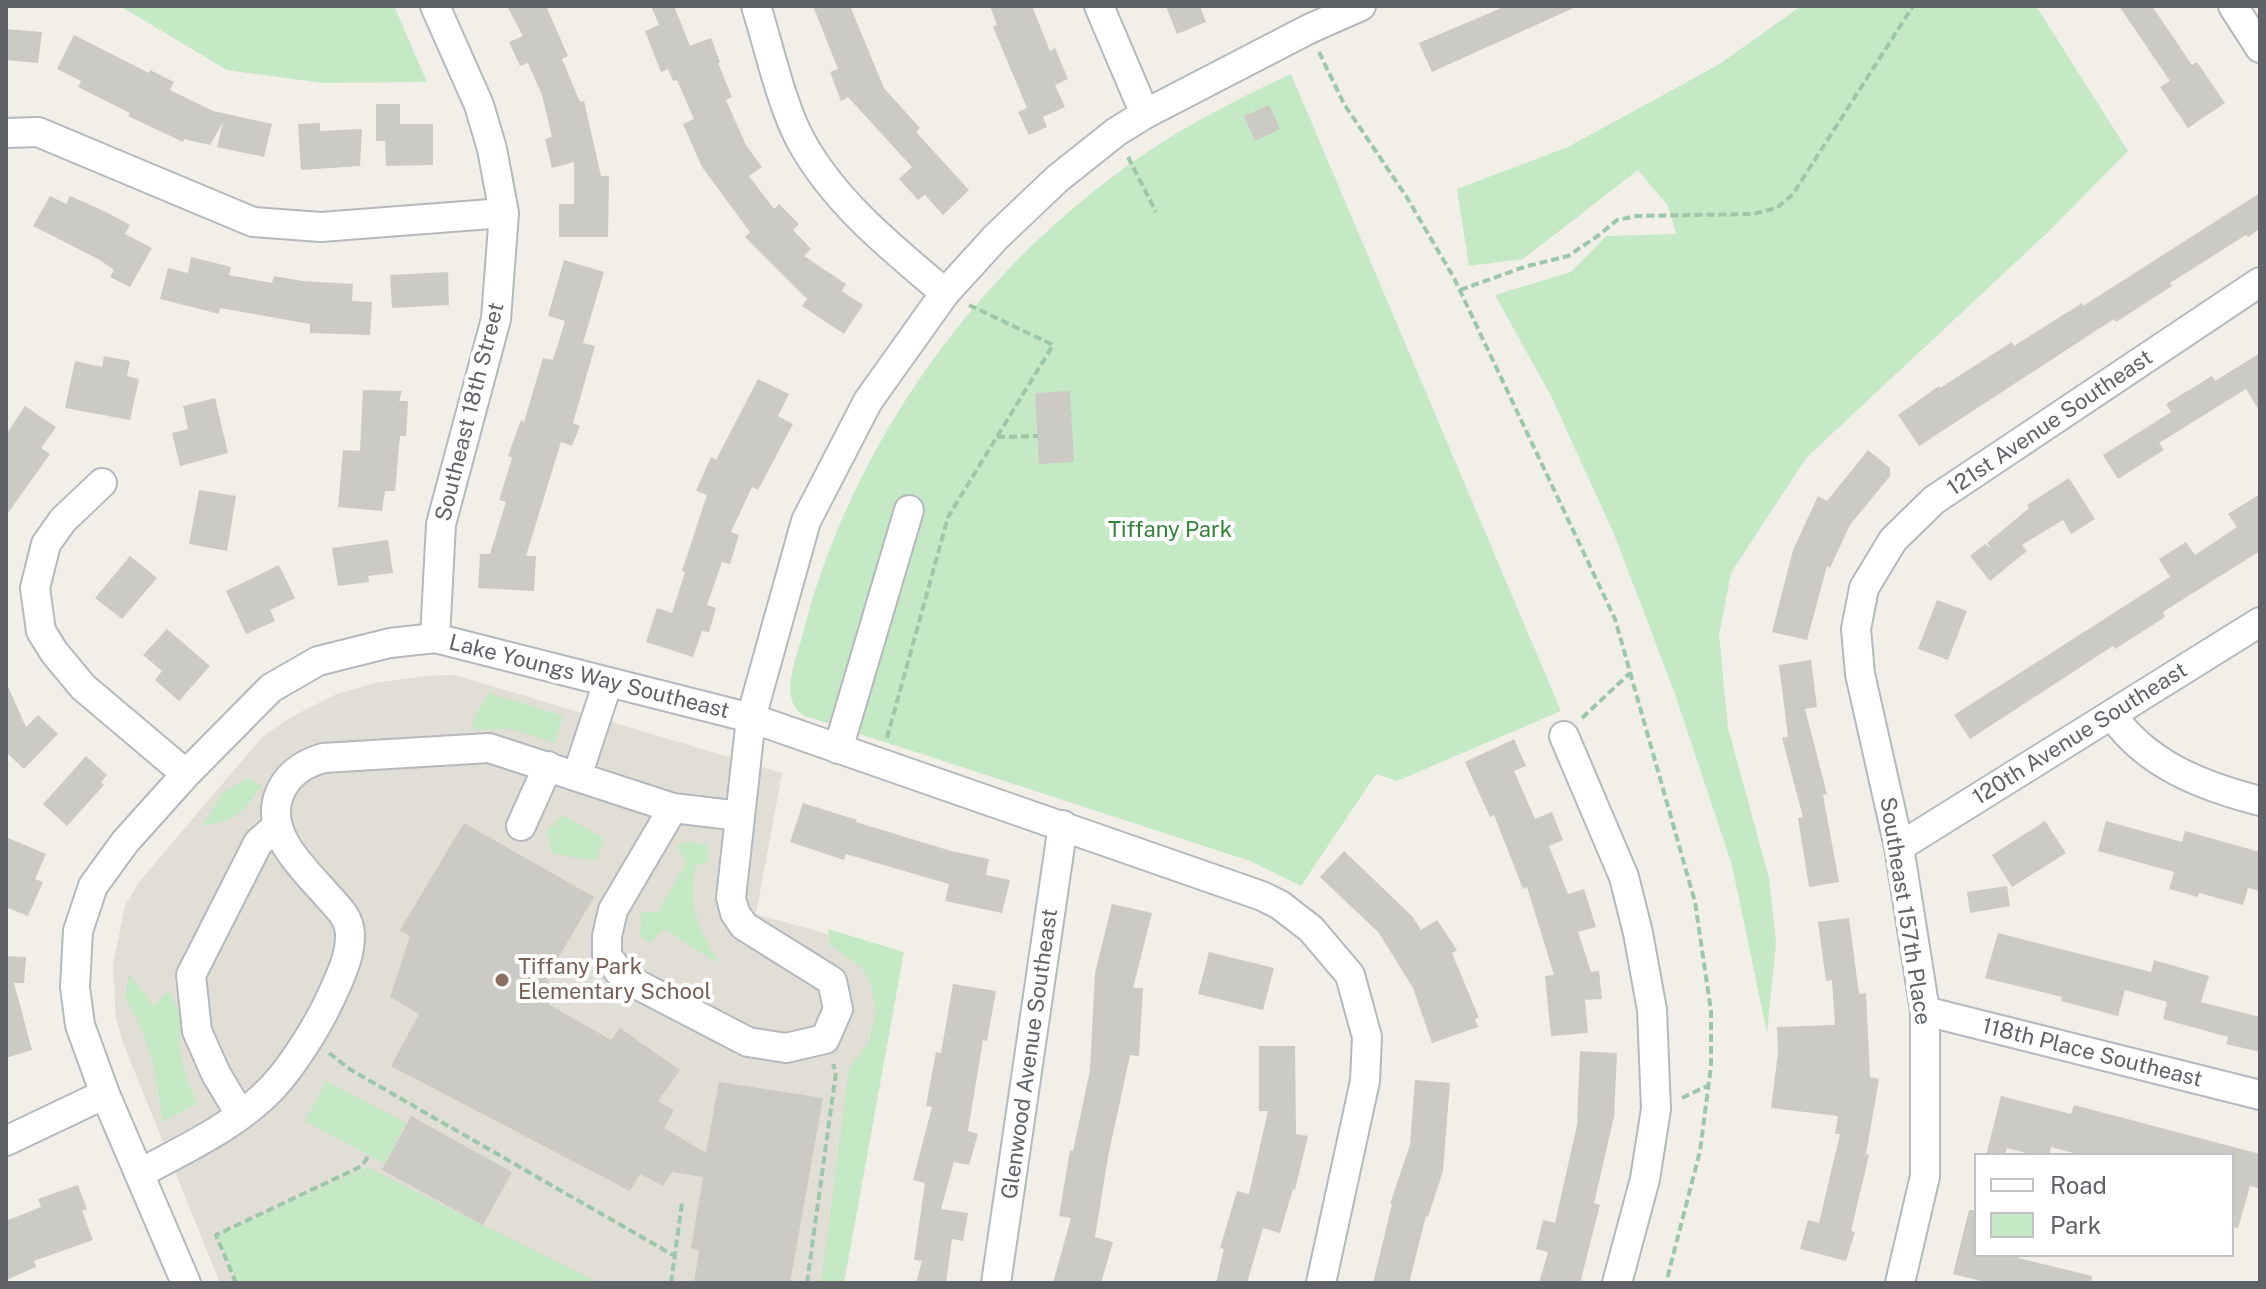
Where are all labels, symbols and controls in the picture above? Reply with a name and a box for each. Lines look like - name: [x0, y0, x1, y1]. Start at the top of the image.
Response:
- street label: Southeast 18th Street: [430, 300, 510, 524]
- street label: 121st Avenue Southeast: [1942, 344, 2158, 502]
- park label: Tiffany Park: [1108, 517, 1232, 543]
- street label: Lake Youngs Way Southeast: [446, 629, 732, 725]
- street label: 120th Avenue Southeast: [1968, 657, 2192, 811]
- street label: Southeast 157th Place: [1874, 795, 1936, 1027]
- street label: Glenwood Avenue Southeast: [997, 907, 1063, 1201]
- place label: Tiffany Park Elementary School: [518, 954, 711, 1006]
- marker: Tiffany Park Elementary School: [493, 971, 511, 989]
- street label: 118th Place Southeast: [1979, 1013, 2205, 1093]
- legend: [1974, 1153, 2234, 1257]
- text: Road: [2050, 1171, 2107, 1199]
- text: Park: [2050, 1211, 2101, 1239]

